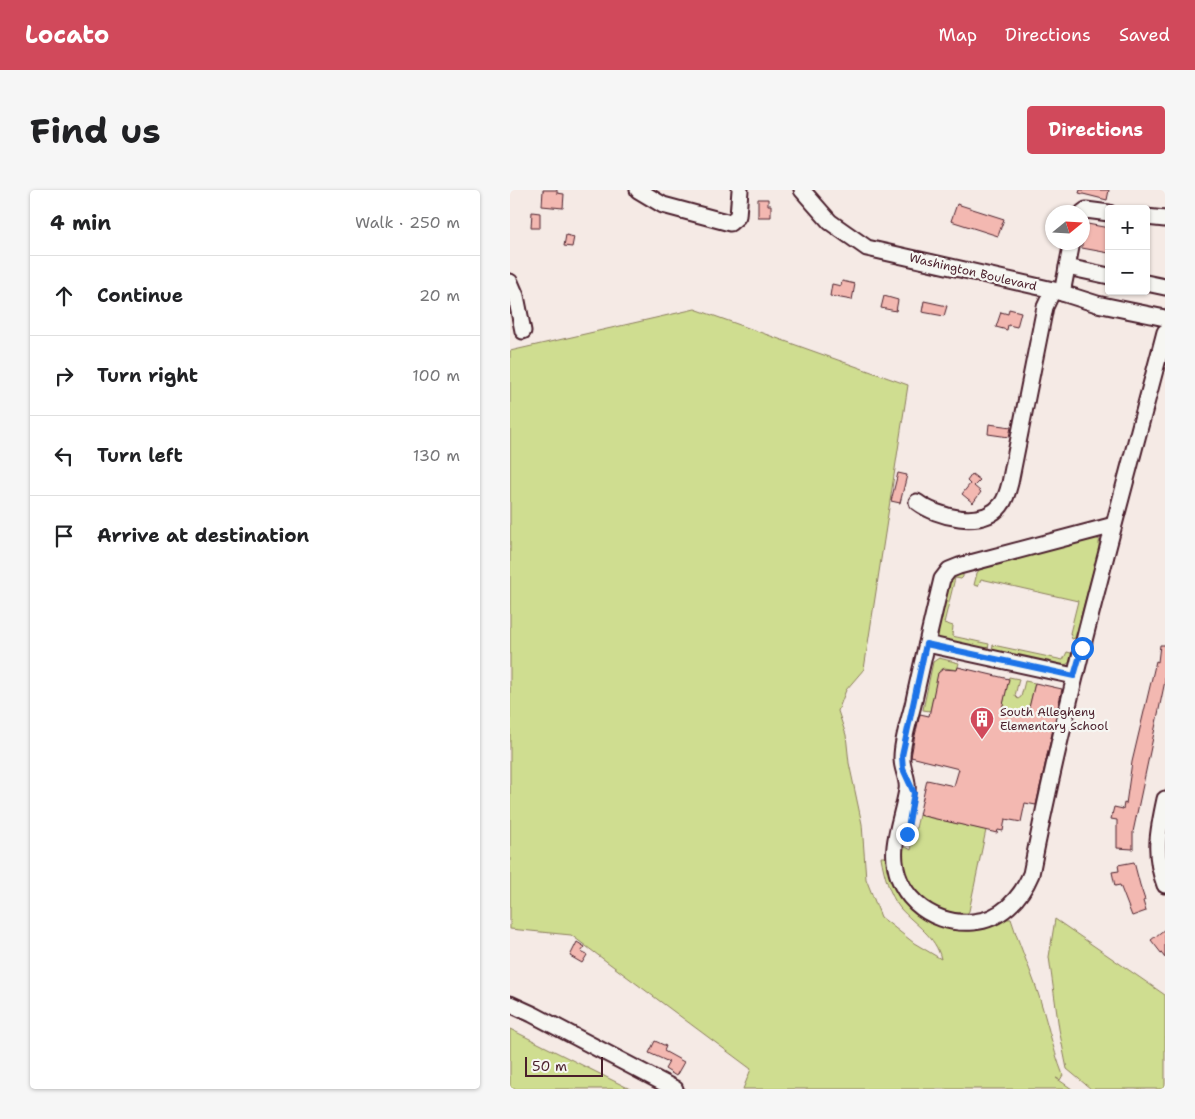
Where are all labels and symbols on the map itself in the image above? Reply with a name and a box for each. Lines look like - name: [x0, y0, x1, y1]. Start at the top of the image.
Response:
- north arrow: [1045, 205, 1090, 250]
- street label: Washington Boulevard: [908, 250, 1039, 295]
- route start: [1071, 637, 1094, 660]
- place label: South Allegheny Elementary School: [1000, 704, 1108, 734]
- building icon: South Allegheny Elementary School: [969, 706, 995, 740]
- route end: [896, 823, 919, 846]
- scale bar: [525, 1054, 602, 1077]

